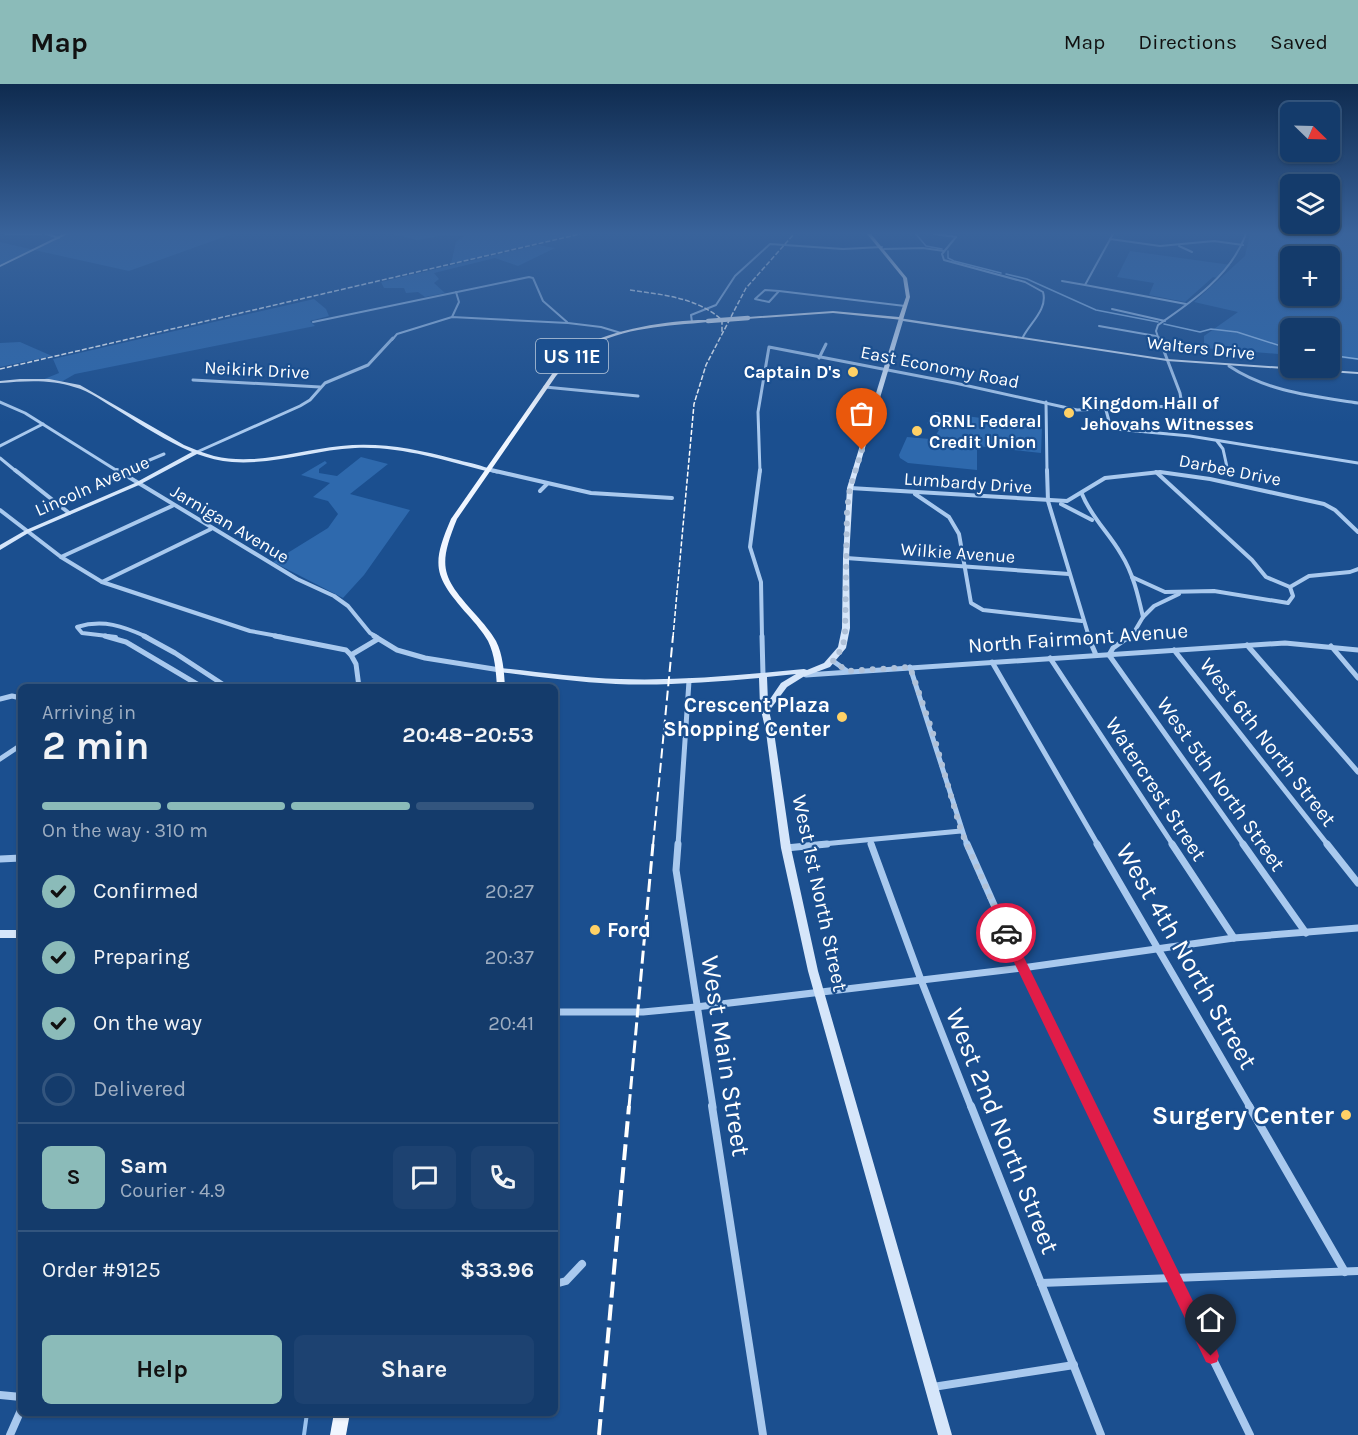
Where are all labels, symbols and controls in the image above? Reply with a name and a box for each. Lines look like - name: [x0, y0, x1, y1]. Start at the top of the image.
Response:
- text: Map: [30, 26, 88, 59]
- text: Map: [1064, 30, 1105, 54]
- text: Directions: [1138, 30, 1237, 54]
- text: Saved: [1270, 30, 1328, 54]
- north arrow: [1280, 102, 1340, 162]
- map controls: [1280, 102, 1340, 378]
- button: layers: [1280, 174, 1340, 234]
- button: +: [1280, 246, 1340, 306]
- button: −: [1280, 318, 1340, 378]
- street label: Walters Drive: [1146, 331, 1256, 365]
- road number: US 11E: [536, 339, 608, 373]
- street label: East Economy Road: [859, 341, 1021, 393]
- street label: Neikirk Drive: [204, 356, 310, 384]
- place label: Captain D's: [744, 361, 841, 383]
- marker: Captain D's: [846, 365, 860, 379]
- pin: [836, 388, 887, 450]
- place label: Kingdom Hall of Jehovahs Witnesses: [1081, 392, 1254, 435]
- icon: bag: [845, 397, 878, 430]
- marker: Kingdom Hall of Jehovahs Witnesses: [1062, 406, 1076, 420]
- place label: ORNL Federal Credit Union: [929, 410, 1042, 453]
- marker: ORNL Federal Credit Union: [910, 424, 924, 438]
- street label: Darbee Drive: [1177, 449, 1283, 491]
- street label: Lincoln Avenue: [31, 451, 153, 521]
- street label: Lumbardy Drive: [903, 468, 1033, 498]
- street label: Jarnigan Avenue: [167, 480, 293, 568]
- street label: Wilkie Avenue: [900, 538, 1016, 568]
- street label: North Fairmont Avenue: [967, 618, 1189, 658]
- street label: West 6th North Street: [1195, 653, 1341, 831]
- street label: West 5th North Street: [1152, 692, 1290, 876]
- place label: Crescent Plaza Shopping Center: [663, 693, 831, 741]
- text: Arriving in: [42, 701, 136, 724]
- marker: Crescent Plaza Shopping Center: [835, 710, 849, 724]
- street label: Watercrest Street: [1101, 713, 1212, 866]
- text: 20:48–20:53: [402, 722, 534, 748]
- text: 2 min: [42, 723, 150, 769]
- street label: West 1st North Street: [787, 793, 853, 994]
- text: On the way · 310 m: [42, 819, 208, 842]
- street label: West 4th North Street: [1109, 838, 1264, 1075]
- icon: check: [42, 875, 75, 908]
- text: Confirmed: [93, 878, 199, 904]
- text: 20:27: [485, 880, 534, 903]
- courier: [976, 903, 1036, 963]
- icon: car: [990, 917, 1023, 950]
- place label: Ford: [607, 918, 651, 942]
- marker: Ford: [588, 923, 602, 937]
- icon: check: [42, 941, 75, 974]
- text: Preparing: [93, 944, 190, 970]
- text: 20:37: [485, 946, 534, 969]
- street label: West Main Street: [694, 954, 757, 1159]
- street label: West 2nd North Street: [939, 1004, 1066, 1259]
- icon: check: [42, 1007, 75, 1040]
- text: On the way: [93, 1010, 202, 1036]
- text: 20:41: [488, 1012, 534, 1035]
- text: Delivered: [93, 1076, 186, 1102]
- place label: Surgery Center: [1152, 1100, 1335, 1131]
- marker: Surgery Center: [1339, 1108, 1353, 1122]
- button: chat: [393, 1146, 456, 1209]
- button: phone: [471, 1146, 534, 1209]
- text: Sam: [120, 1153, 168, 1179]
- text: S: [66, 1164, 81, 1190]
- text: Courier · 4.9: [120, 1179, 225, 1202]
- text: Order #9125: [42, 1257, 161, 1283]
- text: $33.96: [460, 1257, 534, 1283]
- pin: [1185, 1294, 1236, 1356]
- icon: home: [1194, 1303, 1227, 1336]
- button: Help: [42, 1335, 282, 1404]
- button: Share: [294, 1335, 534, 1404]

